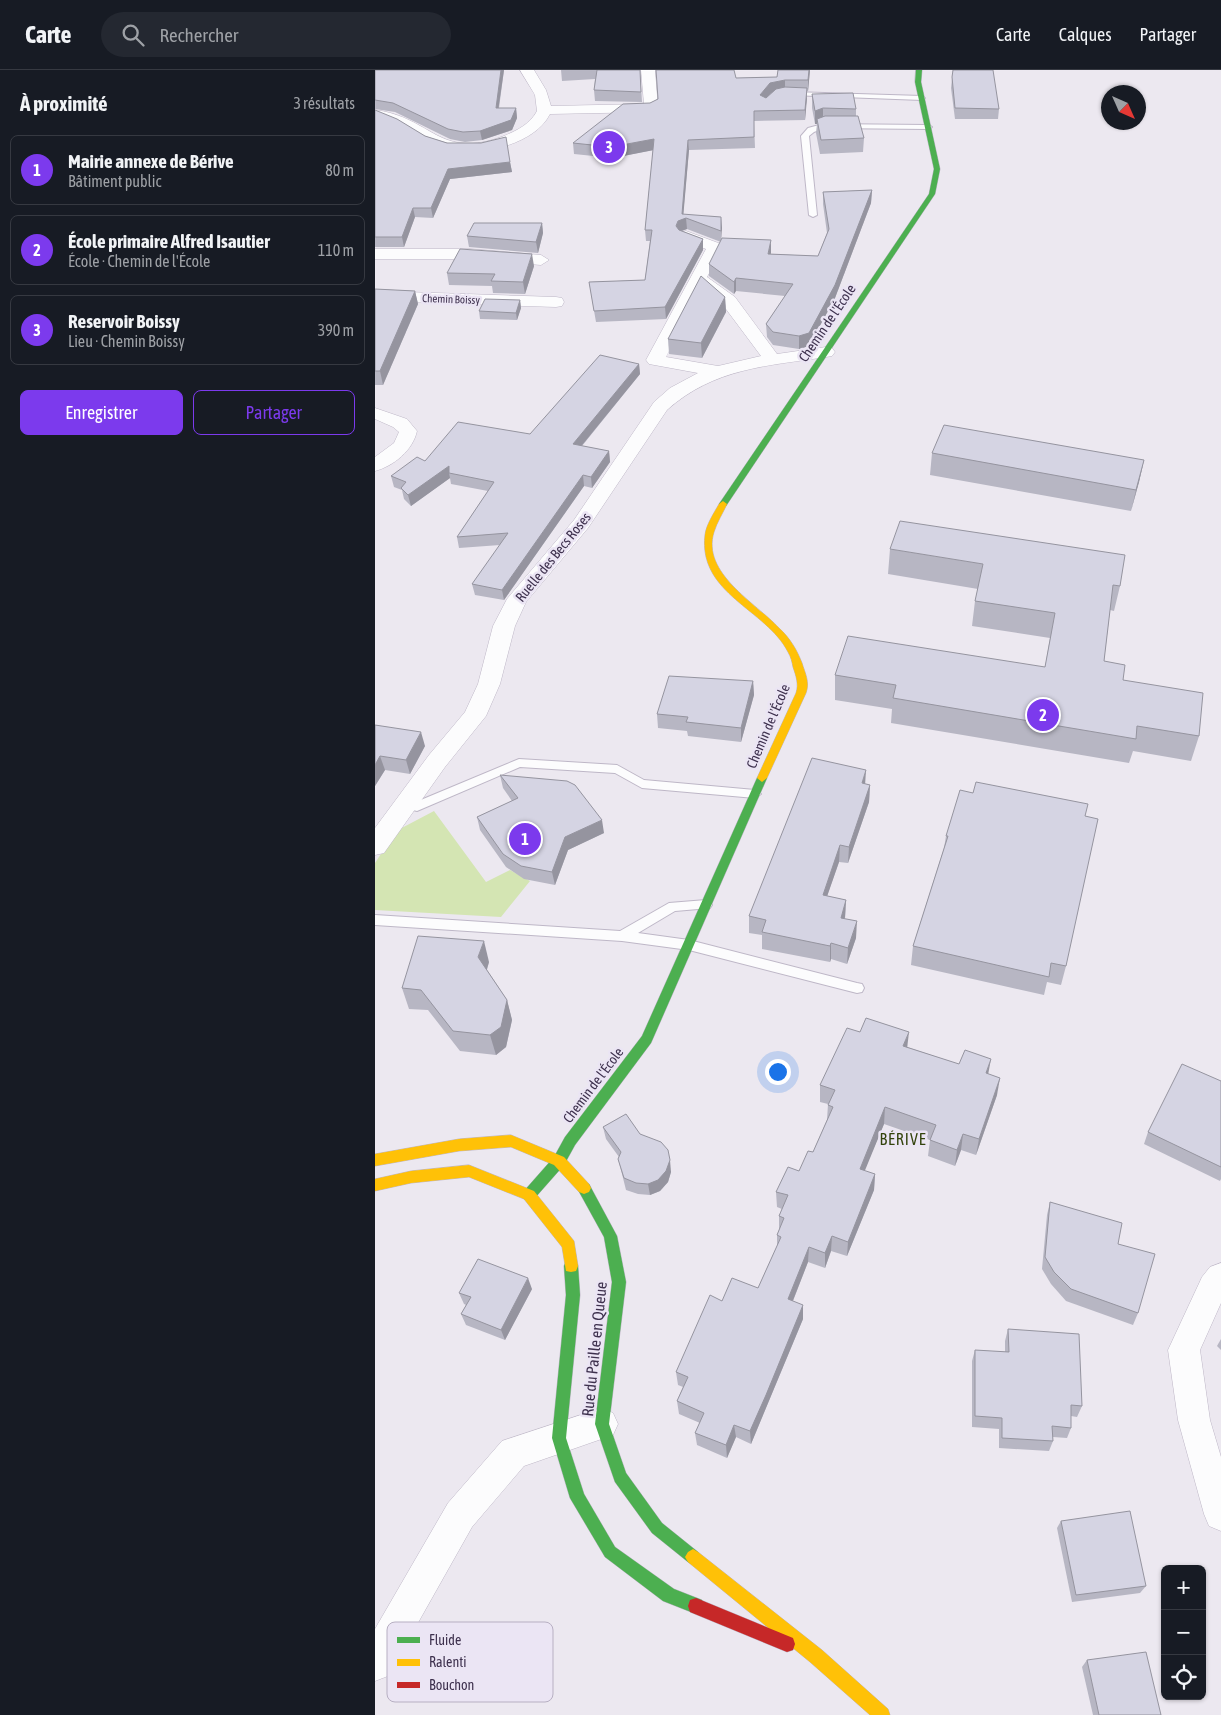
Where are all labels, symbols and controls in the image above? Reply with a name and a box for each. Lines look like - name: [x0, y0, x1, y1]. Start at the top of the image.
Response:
- search box: [101, 12, 451, 57]
- text: Carte: [25, 21, 71, 48]
- icon: search: [119, 21, 147, 49]
- text: Rechercher: [159, 24, 238, 46]
- text: Carte: [996, 24, 1031, 45]
- text: Calques: [1059, 24, 1112, 45]
- text: Partager: [1140, 24, 1196, 45]
- north arrow: [1101, 85, 1146, 130]
- text: À proximité: [20, 91, 108, 115]
- text: 3 résultats: [293, 94, 355, 112]
- pin: 3: [593, 128, 625, 166]
- text: Mairie annexe de Bérive: [68, 150, 234, 172]
- text: 1: [33, 161, 41, 179]
- text: 80 m: [325, 161, 354, 179]
- text: Bâtiment public: [68, 172, 161, 190]
- text: École primaire Alfred Isautier: [68, 230, 270, 252]
- text: 2: [33, 241, 41, 259]
- text: 110 m: [318, 241, 354, 259]
- text: École · Chemin de l'École: [68, 252, 210, 270]
- street label: Chemin de l'École: [795, 281, 859, 365]
- street label: Chemin Boissy: [422, 292, 481, 306]
- text: Reservoir Boissy: [68, 310, 180, 332]
- text: 3: [33, 321, 41, 339]
- text: 390 m: [318, 321, 354, 339]
- text: Lieu · Chemin Boissy: [68, 332, 185, 350]
- button: Enregistrer: [20, 390, 183, 435]
- button: Partager: [193, 390, 355, 435]
- street label: Ruelle des Becs Roses: [512, 509, 594, 605]
- street label: Chemin de l'École: [743, 681, 793, 771]
- pin: 2: [1027, 696, 1059, 734]
- pin: 1: [509, 820, 541, 858]
- street label: Chemin de l'École: [560, 1044, 626, 1126]
- your location: [765, 1059, 791, 1085]
- district label: BÉRIVE: [879, 1130, 927, 1148]
- street label: Rue du Paille en Queue: [578, 1281, 610, 1417]
- map controls: [1161, 1565, 1206, 1700]
- button: +: [1161, 1565, 1206, 1610]
- button: −: [1161, 1610, 1206, 1655]
- legend: [387, 1622, 553, 1702]
- text: Fluide: [429, 1632, 461, 1648]
- text: Ralenti: [429, 1654, 466, 1670]
- button: locate: [1161, 1655, 1206, 1700]
- text: Bouchon: [429, 1677, 474, 1693]

